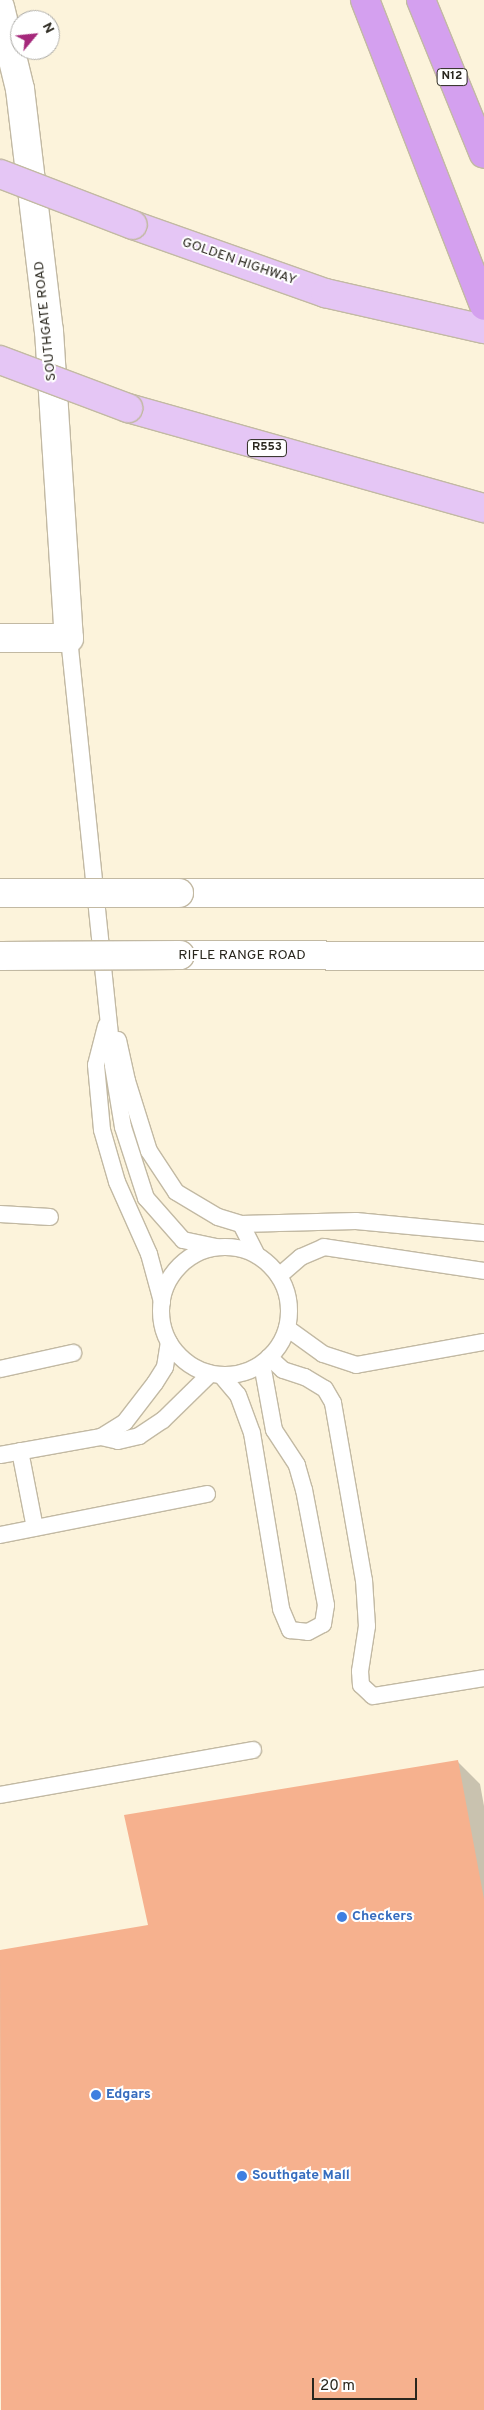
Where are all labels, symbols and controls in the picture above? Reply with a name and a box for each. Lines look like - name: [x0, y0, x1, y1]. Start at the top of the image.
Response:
- north arrow: [10, 10, 60, 60]
- text: N: [38, 20, 58, 37]
- road number: N12: [436, 68, 468, 86]
- street label: GOLDEN HIGHWAY: [180, 235, 298, 289]
- street label: SOUTHGATE ROAD: [31, 260, 61, 382]
- road number: R553: [246, 438, 288, 458]
- street label: RIFLE RANGE ROAD: [178, 948, 306, 964]
- place label: Checkers: [352, 1909, 413, 1925]
- marker: Checkers: [336, 1911, 348, 1923]
- place label: Edgars: [106, 2087, 151, 2103]
- marker: Edgars: [90, 2089, 102, 2101]
- place label: Southgate Mall: [252, 2168, 350, 2184]
- marker: Southgate Mall: [236, 2170, 248, 2182]
- scale bar: [314, 2368, 419, 2400]
- text: 20 m: [320, 2377, 355, 2396]

